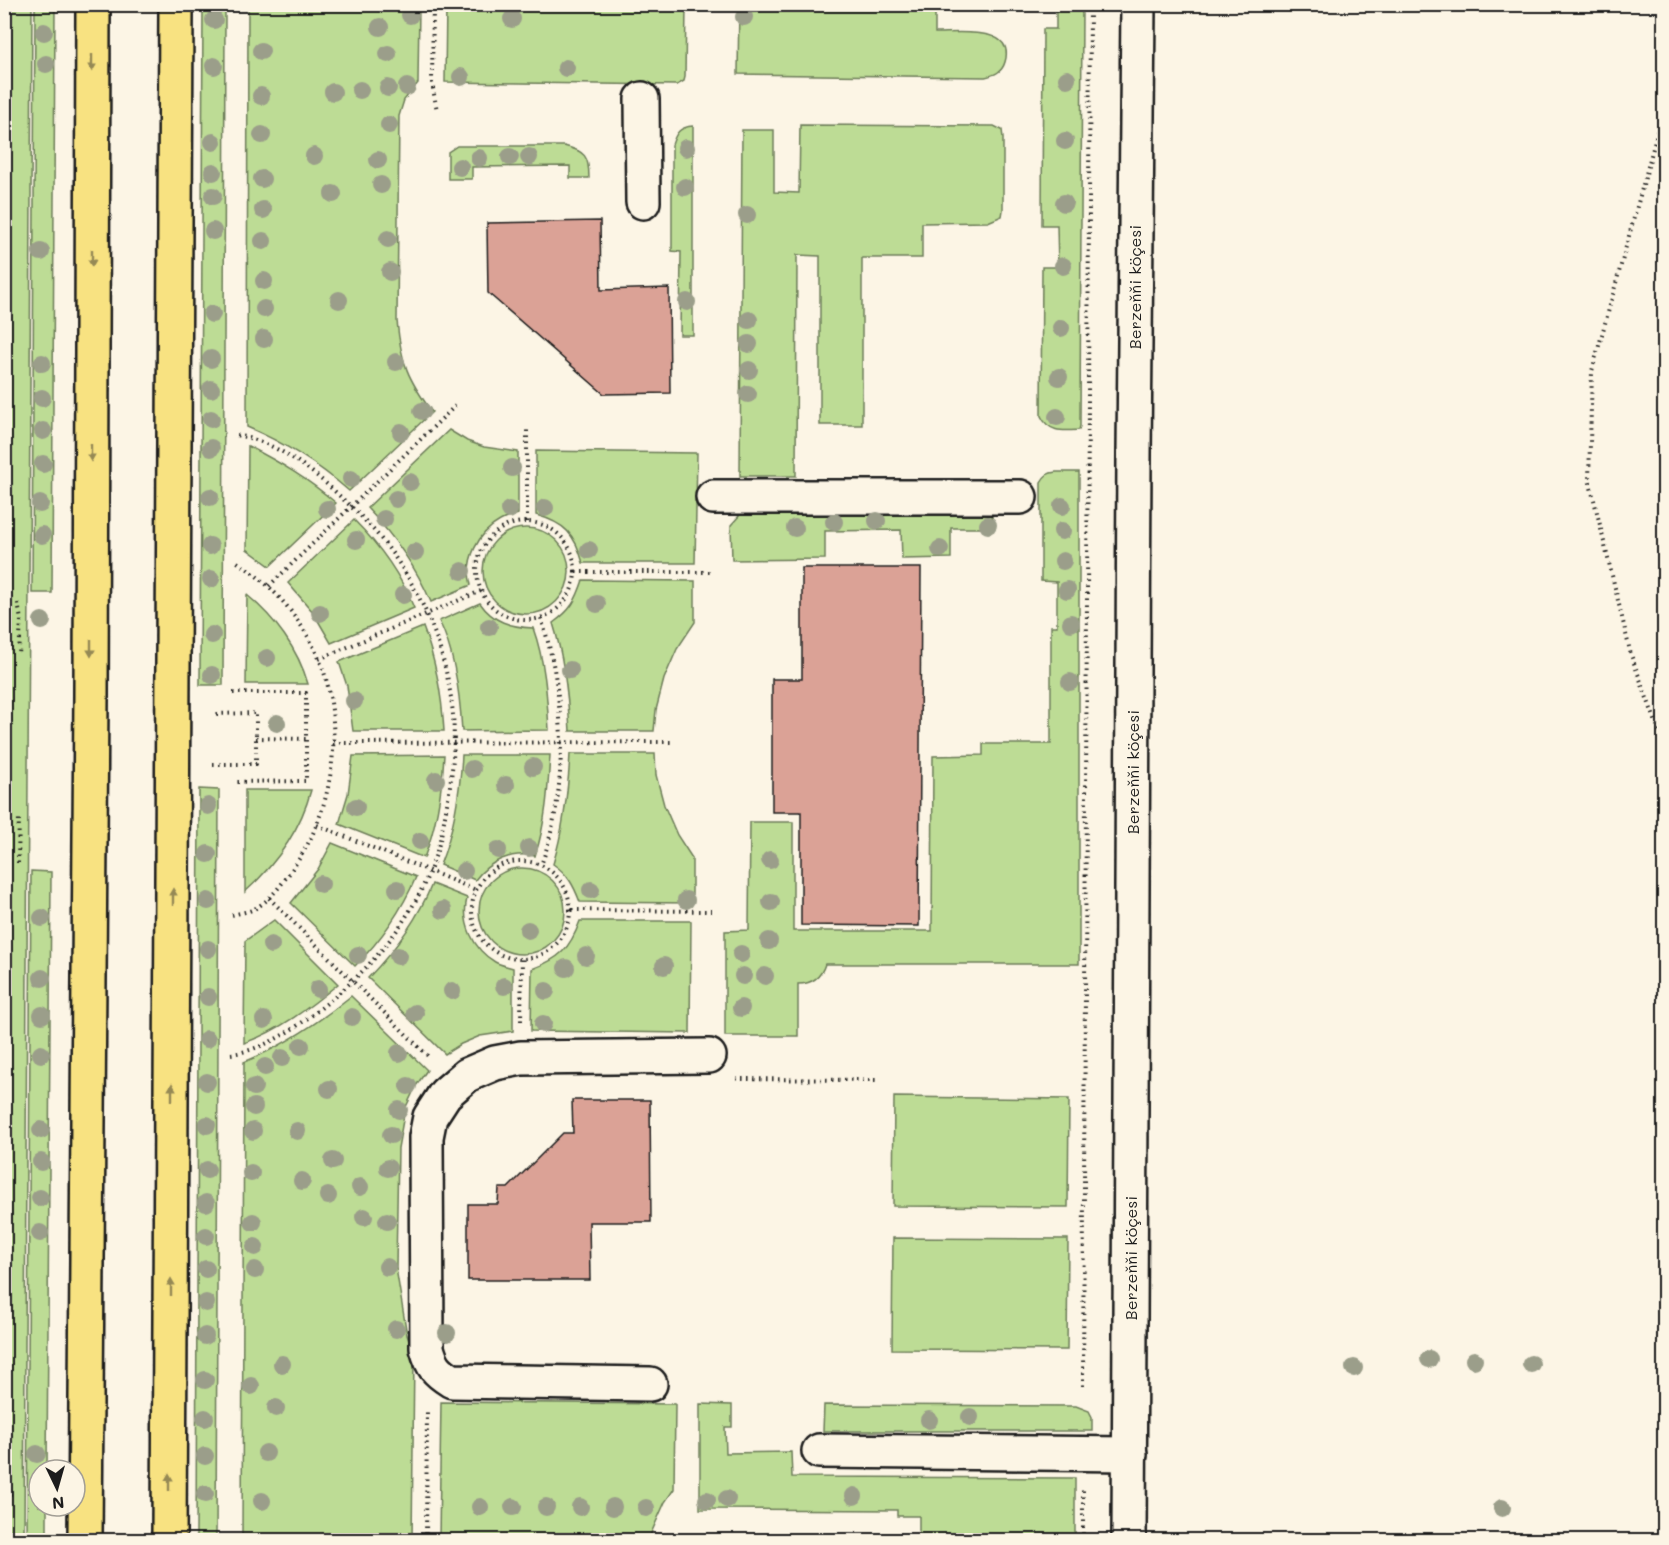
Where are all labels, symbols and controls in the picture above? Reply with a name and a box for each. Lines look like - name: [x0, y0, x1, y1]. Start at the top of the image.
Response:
- one-way arrow: [87, 53, 97, 72]
- street label: Berzeňňi köçesi: [1124, 225, 1145, 349]
- one-way arrow: [87, 248, 97, 267]
- one-way arrow: [86, 443, 96, 462]
- one-way arrow: [86, 638, 96, 657]
- street label: Berzeňňi köçesi: [1122, 710, 1143, 834]
- one-way arrow: [168, 888, 178, 907]
- one-way arrow: [167, 1083, 177, 1102]
- street label: Berzeňňi köçesi: [1120, 1196, 1141, 1320]
- one-way arrow: [166, 1278, 176, 1297]
- north arrow: [27, 1458, 87, 1518]
- one-way arrow: [165, 1473, 174, 1492]
- text: N: [51, 1492, 65, 1514]

